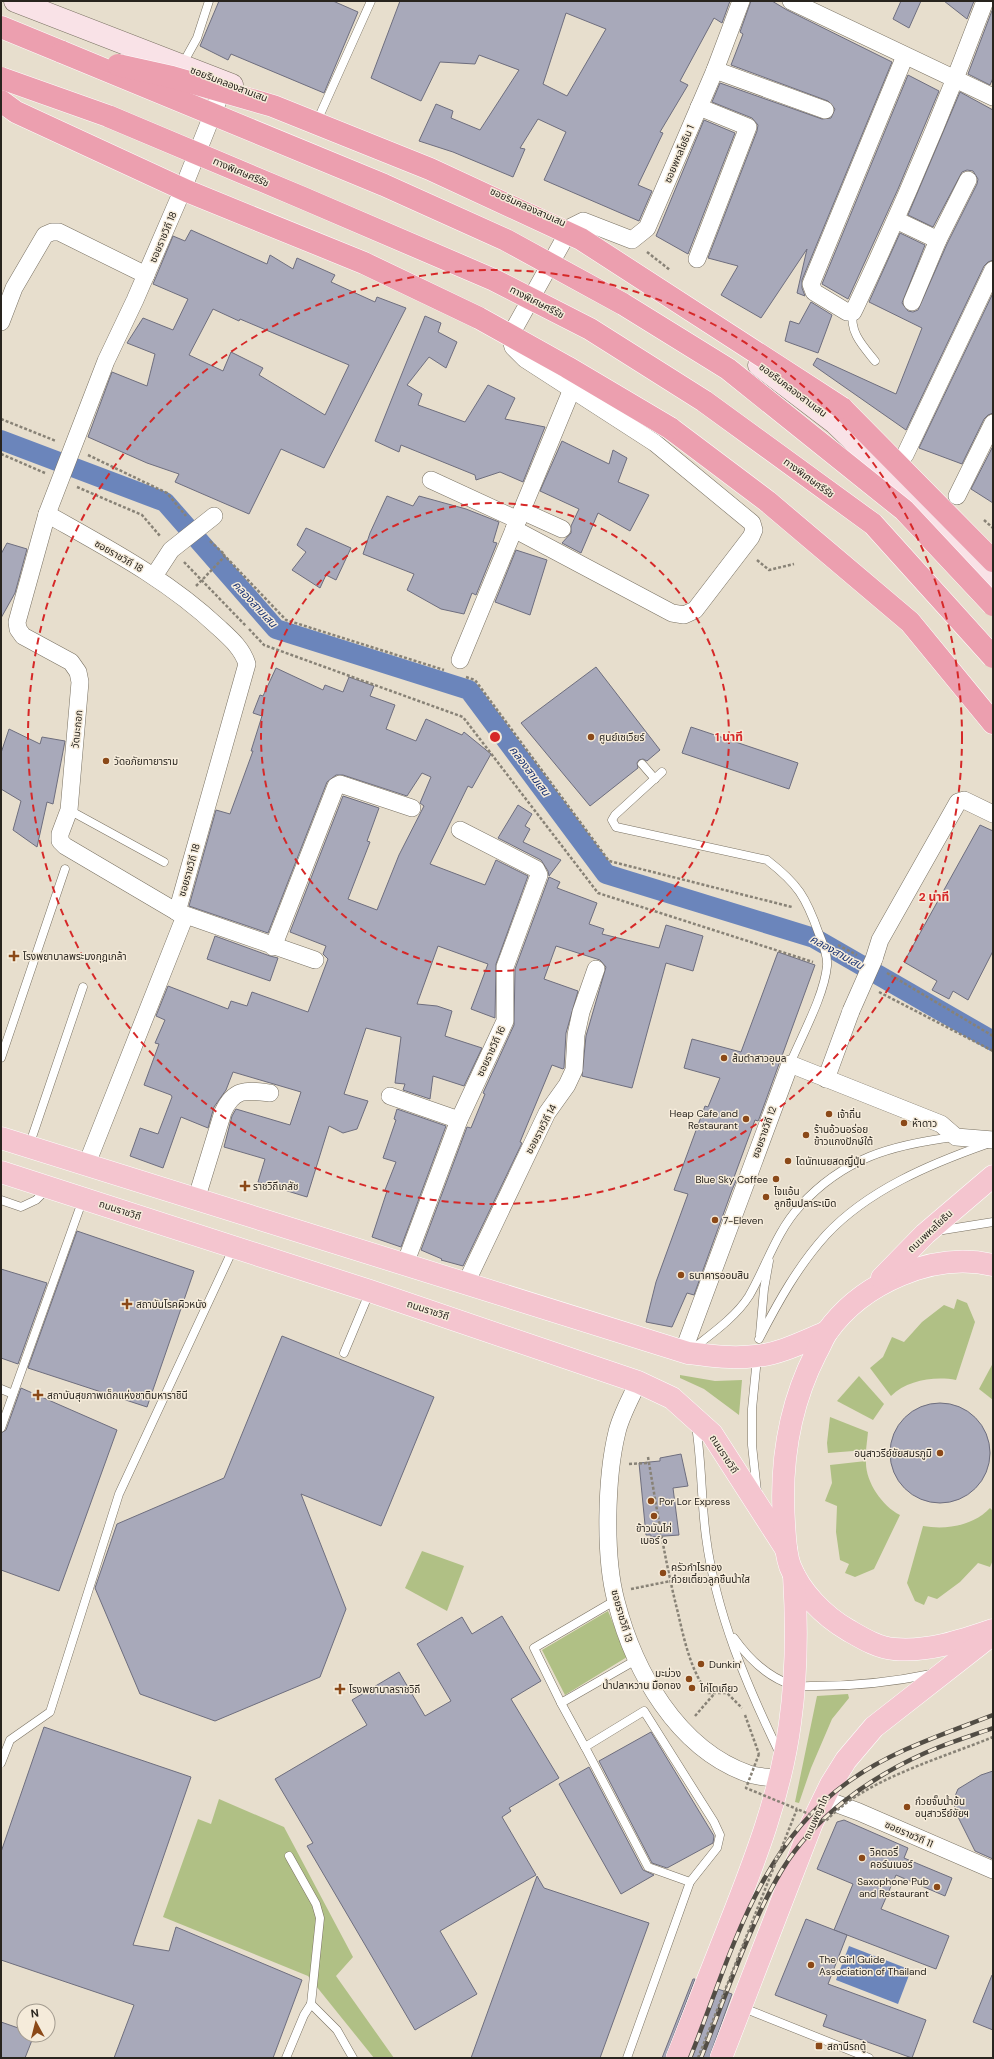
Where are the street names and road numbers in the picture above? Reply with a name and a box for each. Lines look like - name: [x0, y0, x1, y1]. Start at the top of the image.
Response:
- street label: ซอยริมคลองสามเสน: [188, 63, 270, 105]
- street label: ซอยพหลโยธิน 1: [661, 123, 697, 185]
- street label: ทางพิเศษศรีรัช: [211, 154, 271, 190]
- street label: ซอยริมคลองสามเสน: [488, 184, 568, 230]
- street label: ซอยราชวิถี 18: [146, 209, 180, 265]
- street label: ทางพิเศษศรีรัช: [508, 283, 566, 321]
- street label: ซอยริมคลองสามเสน: [756, 360, 830, 420]
- street label: ทางพิเศษศรีรัช: [781, 455, 837, 501]
- street label: ซอยราชวิถี 18: [92, 537, 146, 575]
- street label: วัดมะกอก: [69, 709, 85, 749]
- street label: ซอยราชวิถี 18: [175, 842, 203, 898]
- street label: ซอยราชวิถี 16: [474, 1023, 508, 1079]
- street label: ซอยราชวิถี 14: [522, 1102, 560, 1156]
- street label: ซอยราชวิถี 12: [749, 1104, 779, 1160]
- street label: ถนนราชวิถี: [97, 1197, 143, 1223]
- street label: ถนนพหลโยธิน: [905, 1207, 955, 1255]
- street label: ถนนราชวิถี: [405, 1297, 451, 1323]
- street label: ถนนราชวิถี: [707, 1432, 741, 1476]
- street label: ซอยราชวิถี 13: [608, 1588, 636, 1644]
- street label: ถนนพญาไท: [800, 1793, 832, 1841]
- street label: ซอยราชวิถี 11: [883, 1818, 935, 1850]

